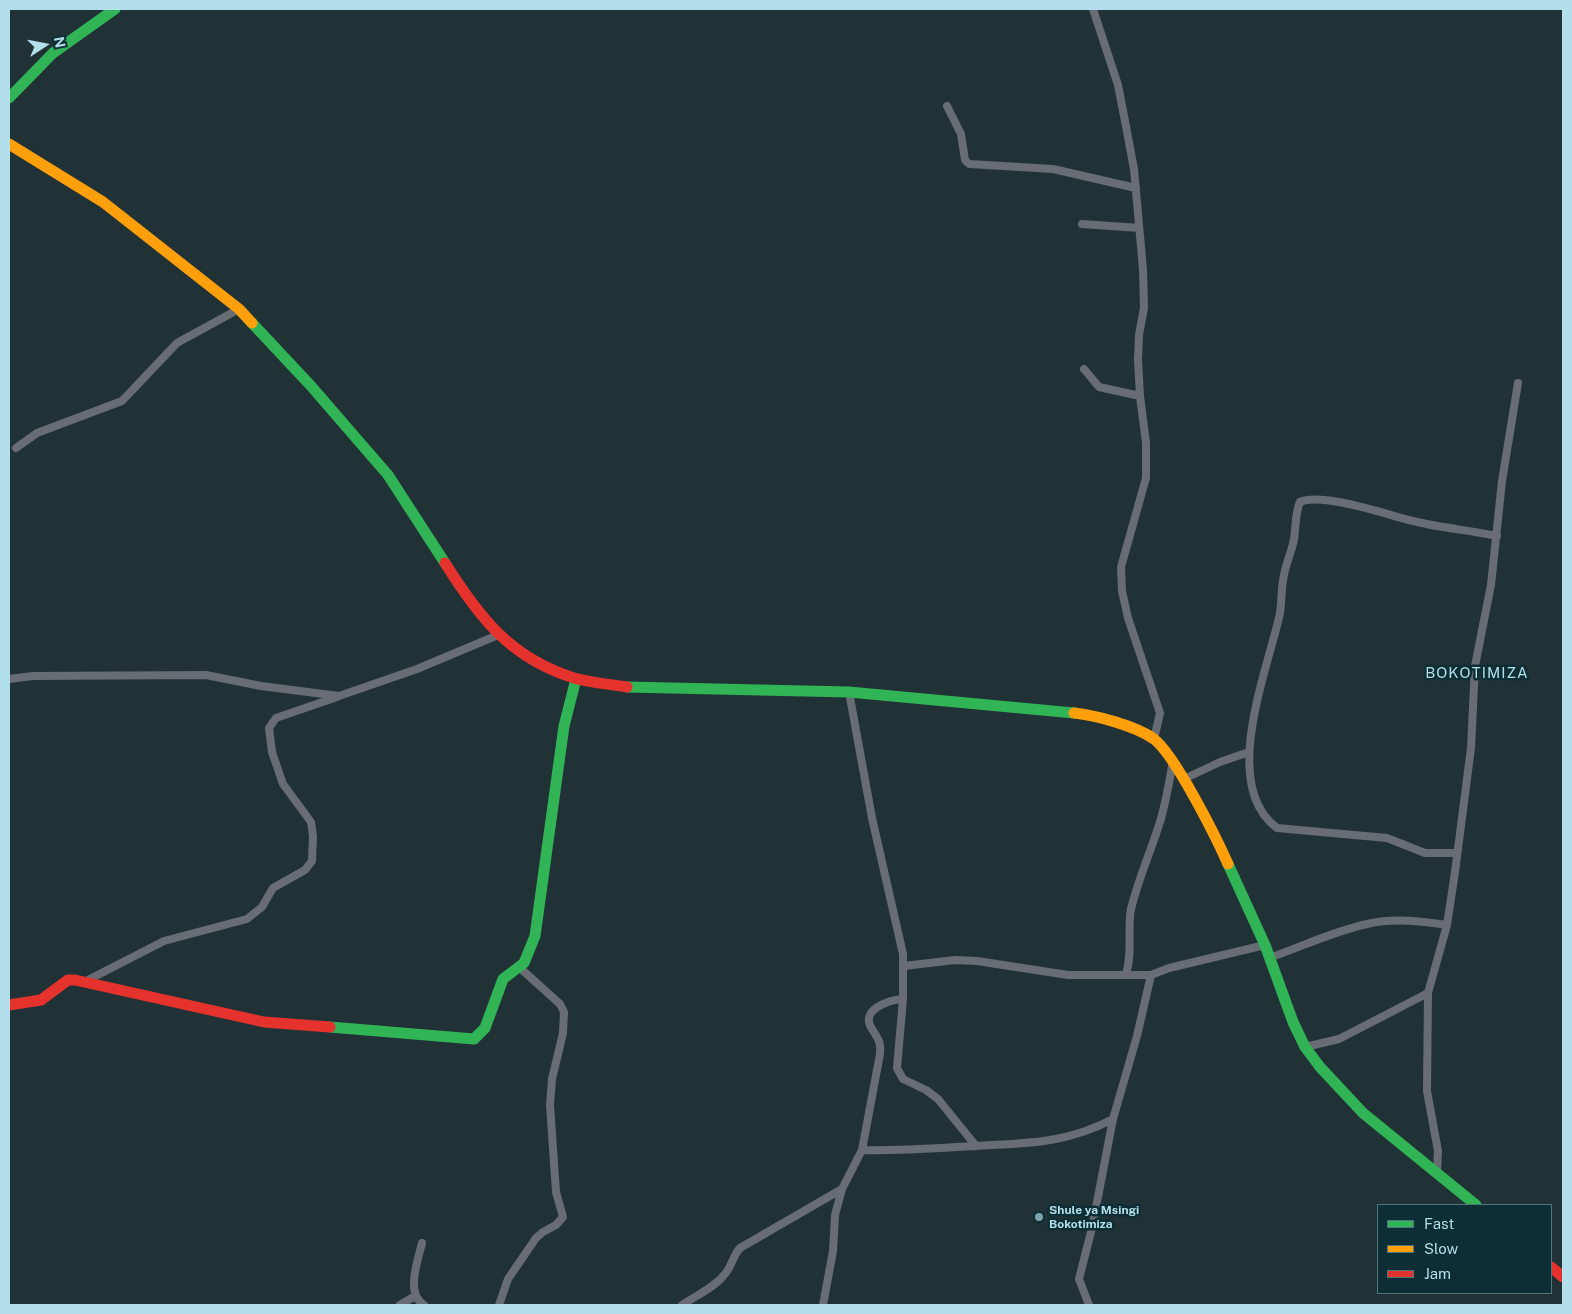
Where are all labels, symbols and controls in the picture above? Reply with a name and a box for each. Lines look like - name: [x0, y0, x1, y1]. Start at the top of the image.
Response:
- north arrow: [20, 20, 70, 70]
- text: N: [51, 35, 69, 49]
- district label: BOKOTIMIZA: [1424, 664, 1530, 682]
- place label: Shule ya Msingi Bokotimiza: [1049, 1203, 1139, 1231]
- legend: [1377, 1204, 1552, 1294]
- marker: Shule ya Msingi Bokotimiza: [1033, 1211, 1045, 1223]
- text: Fast: [1424, 1215, 1454, 1232]
- text: Slow: [1424, 1240, 1458, 1257]
- text: Jam: [1424, 1265, 1451, 1282]

